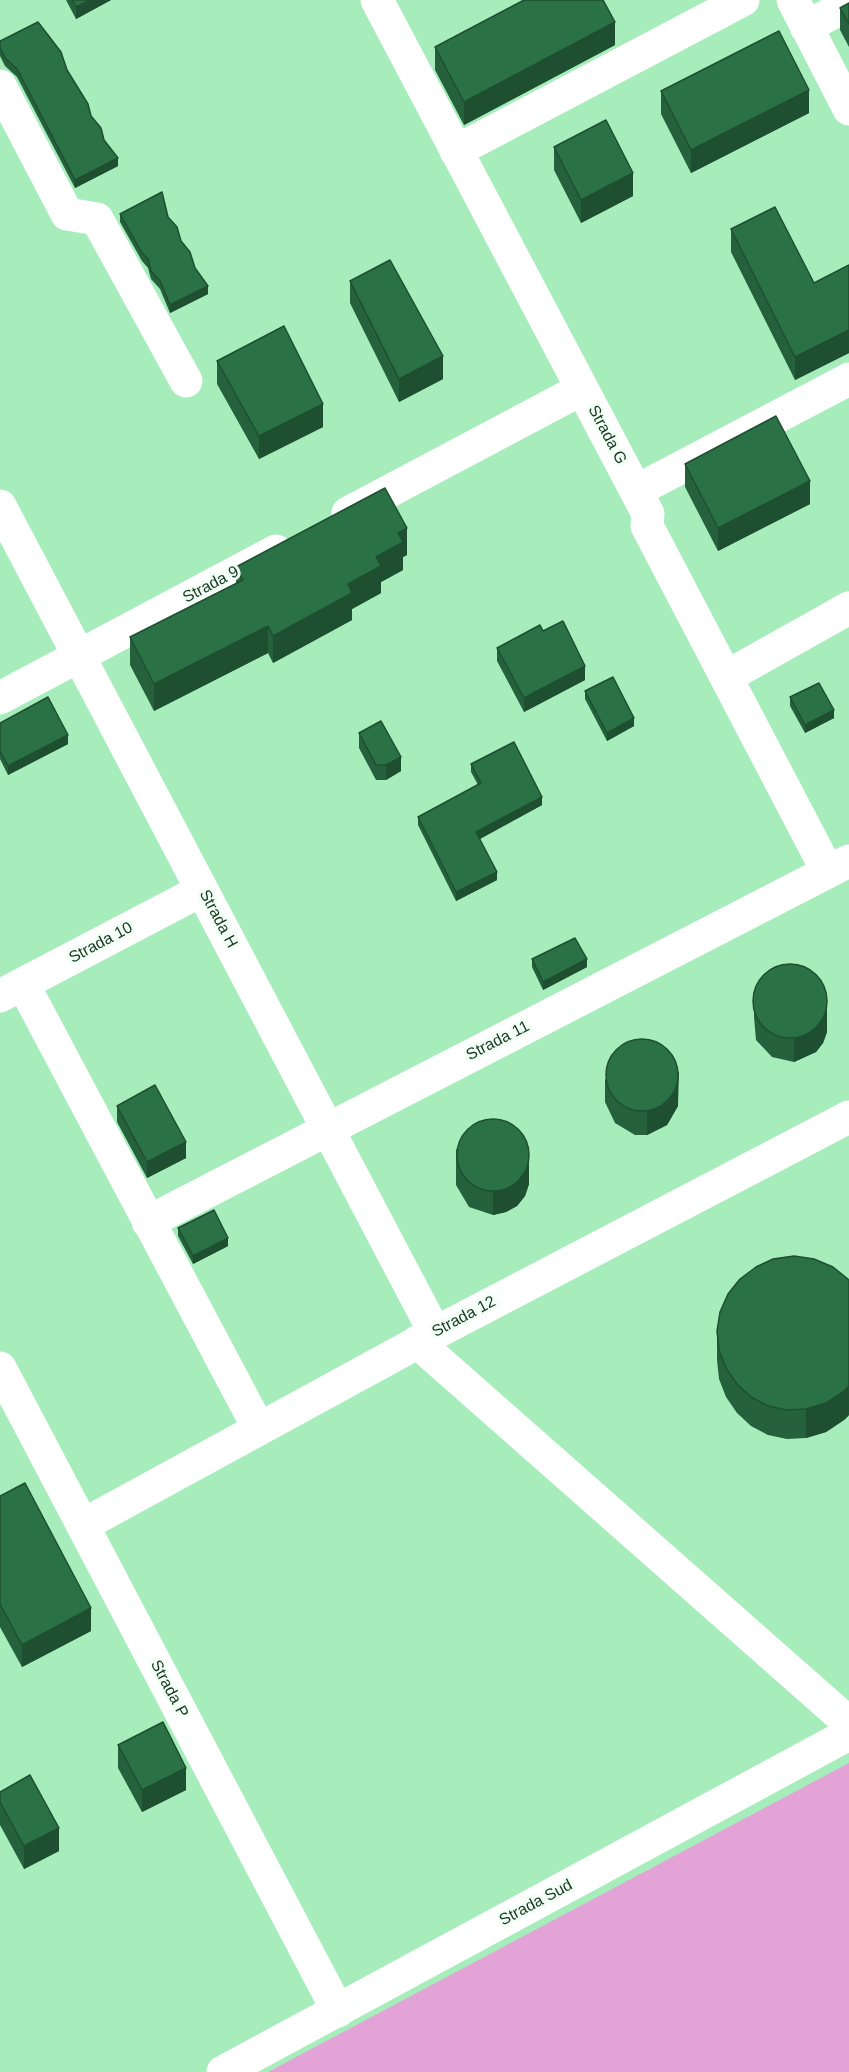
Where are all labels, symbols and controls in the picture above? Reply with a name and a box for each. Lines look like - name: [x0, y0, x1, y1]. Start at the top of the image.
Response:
- street label: Strada G: [583, 402, 631, 468]
- street label: Strada 9: [180, 562, 242, 608]
- street label: Strada H: [195, 887, 241, 951]
- street label: Strada 10: [66, 918, 136, 968]
- street label: Strada 11: [463, 1017, 533, 1065]
- street label: Strada 12: [429, 1292, 499, 1342]
- street label: Strada P: [146, 1657, 192, 1721]
- street label: Strada Sud: [496, 1876, 576, 1930]

